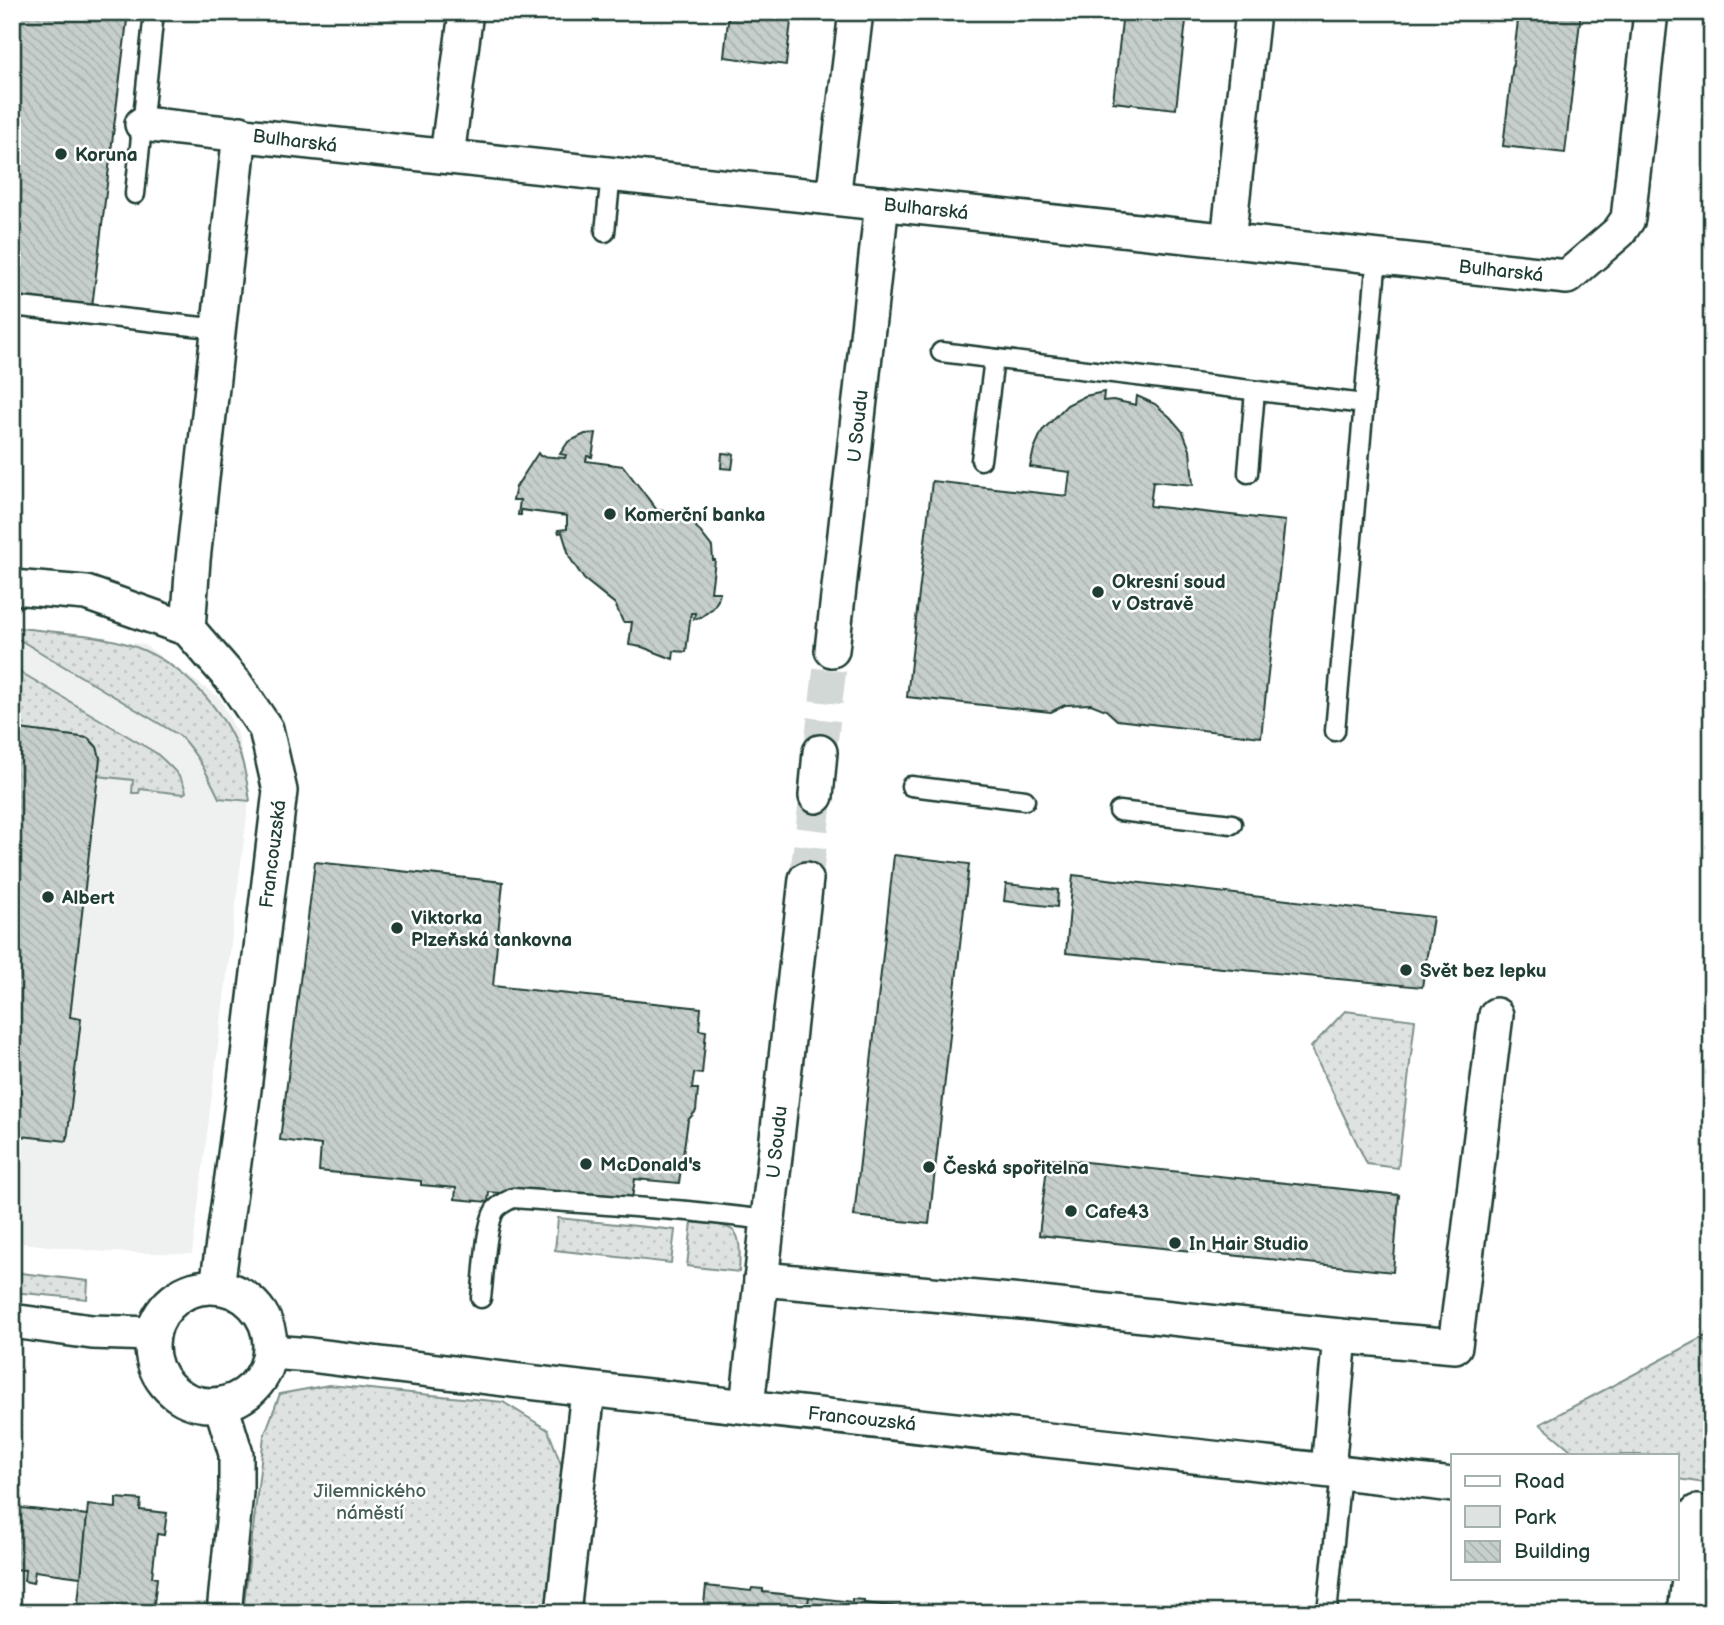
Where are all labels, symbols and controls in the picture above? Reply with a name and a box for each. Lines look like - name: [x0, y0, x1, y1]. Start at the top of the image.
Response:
- street label: Bulharská: [251, 125, 338, 158]
- place label: Koruna: [75, 144, 138, 167]
- marker: Koruna: [53, 146, 69, 162]
- street label: Bulharská: [882, 194, 969, 225]
- street label: Bulharská: [1457, 256, 1544, 287]
- street label: U Soudu: [843, 389, 874, 464]
- place label: Komerční banka: [624, 504, 765, 527]
- marker: Komerční banka: [602, 506, 618, 522]
- place label: Okresní soud v Ostravě: [1111, 571, 1226, 616]
- marker: Okresní soud v Ostravě: [1090, 584, 1106, 600]
- street label: Francouzská: [255, 799, 292, 910]
- place label: Albert: [61, 887, 115, 910]
- marker: Albert: [40, 889, 56, 905]
- place label: Viktorka Plzeňská tankovna: [411, 907, 572, 952]
- marker: Viktorka Plzeňská tankovna: [389, 920, 405, 936]
- place label: Svět bez lepku: [1420, 960, 1546, 983]
- marker: Svět bez lepku: [1398, 962, 1414, 978]
- street label: U Soudu: [762, 1105, 793, 1180]
- place label: McDonald's: [600, 1154, 701, 1177]
- place label: Česká spořitelna: [943, 1155, 1089, 1180]
- marker: McDonald's: [578, 1156, 594, 1172]
- marker: Česká spořitelna: [921, 1159, 937, 1175]
- place label: Cafe43: [1085, 1201, 1149, 1224]
- marker: Cafe43: [1063, 1203, 1079, 1219]
- place label: In Hair Studio: [1189, 1233, 1309, 1256]
- marker: In Hair Studio: [1167, 1235, 1183, 1251]
- street label: Francouzská: [807, 1402, 917, 1437]
- legend: [1451, 1454, 1678, 1580]
- text: Road: [1514, 1469, 1565, 1494]
- park label: Jilemnického náměstí: [314, 1480, 426, 1525]
- text: Park: [1514, 1505, 1557, 1530]
- text: Building: [1514, 1539, 1590, 1564]

